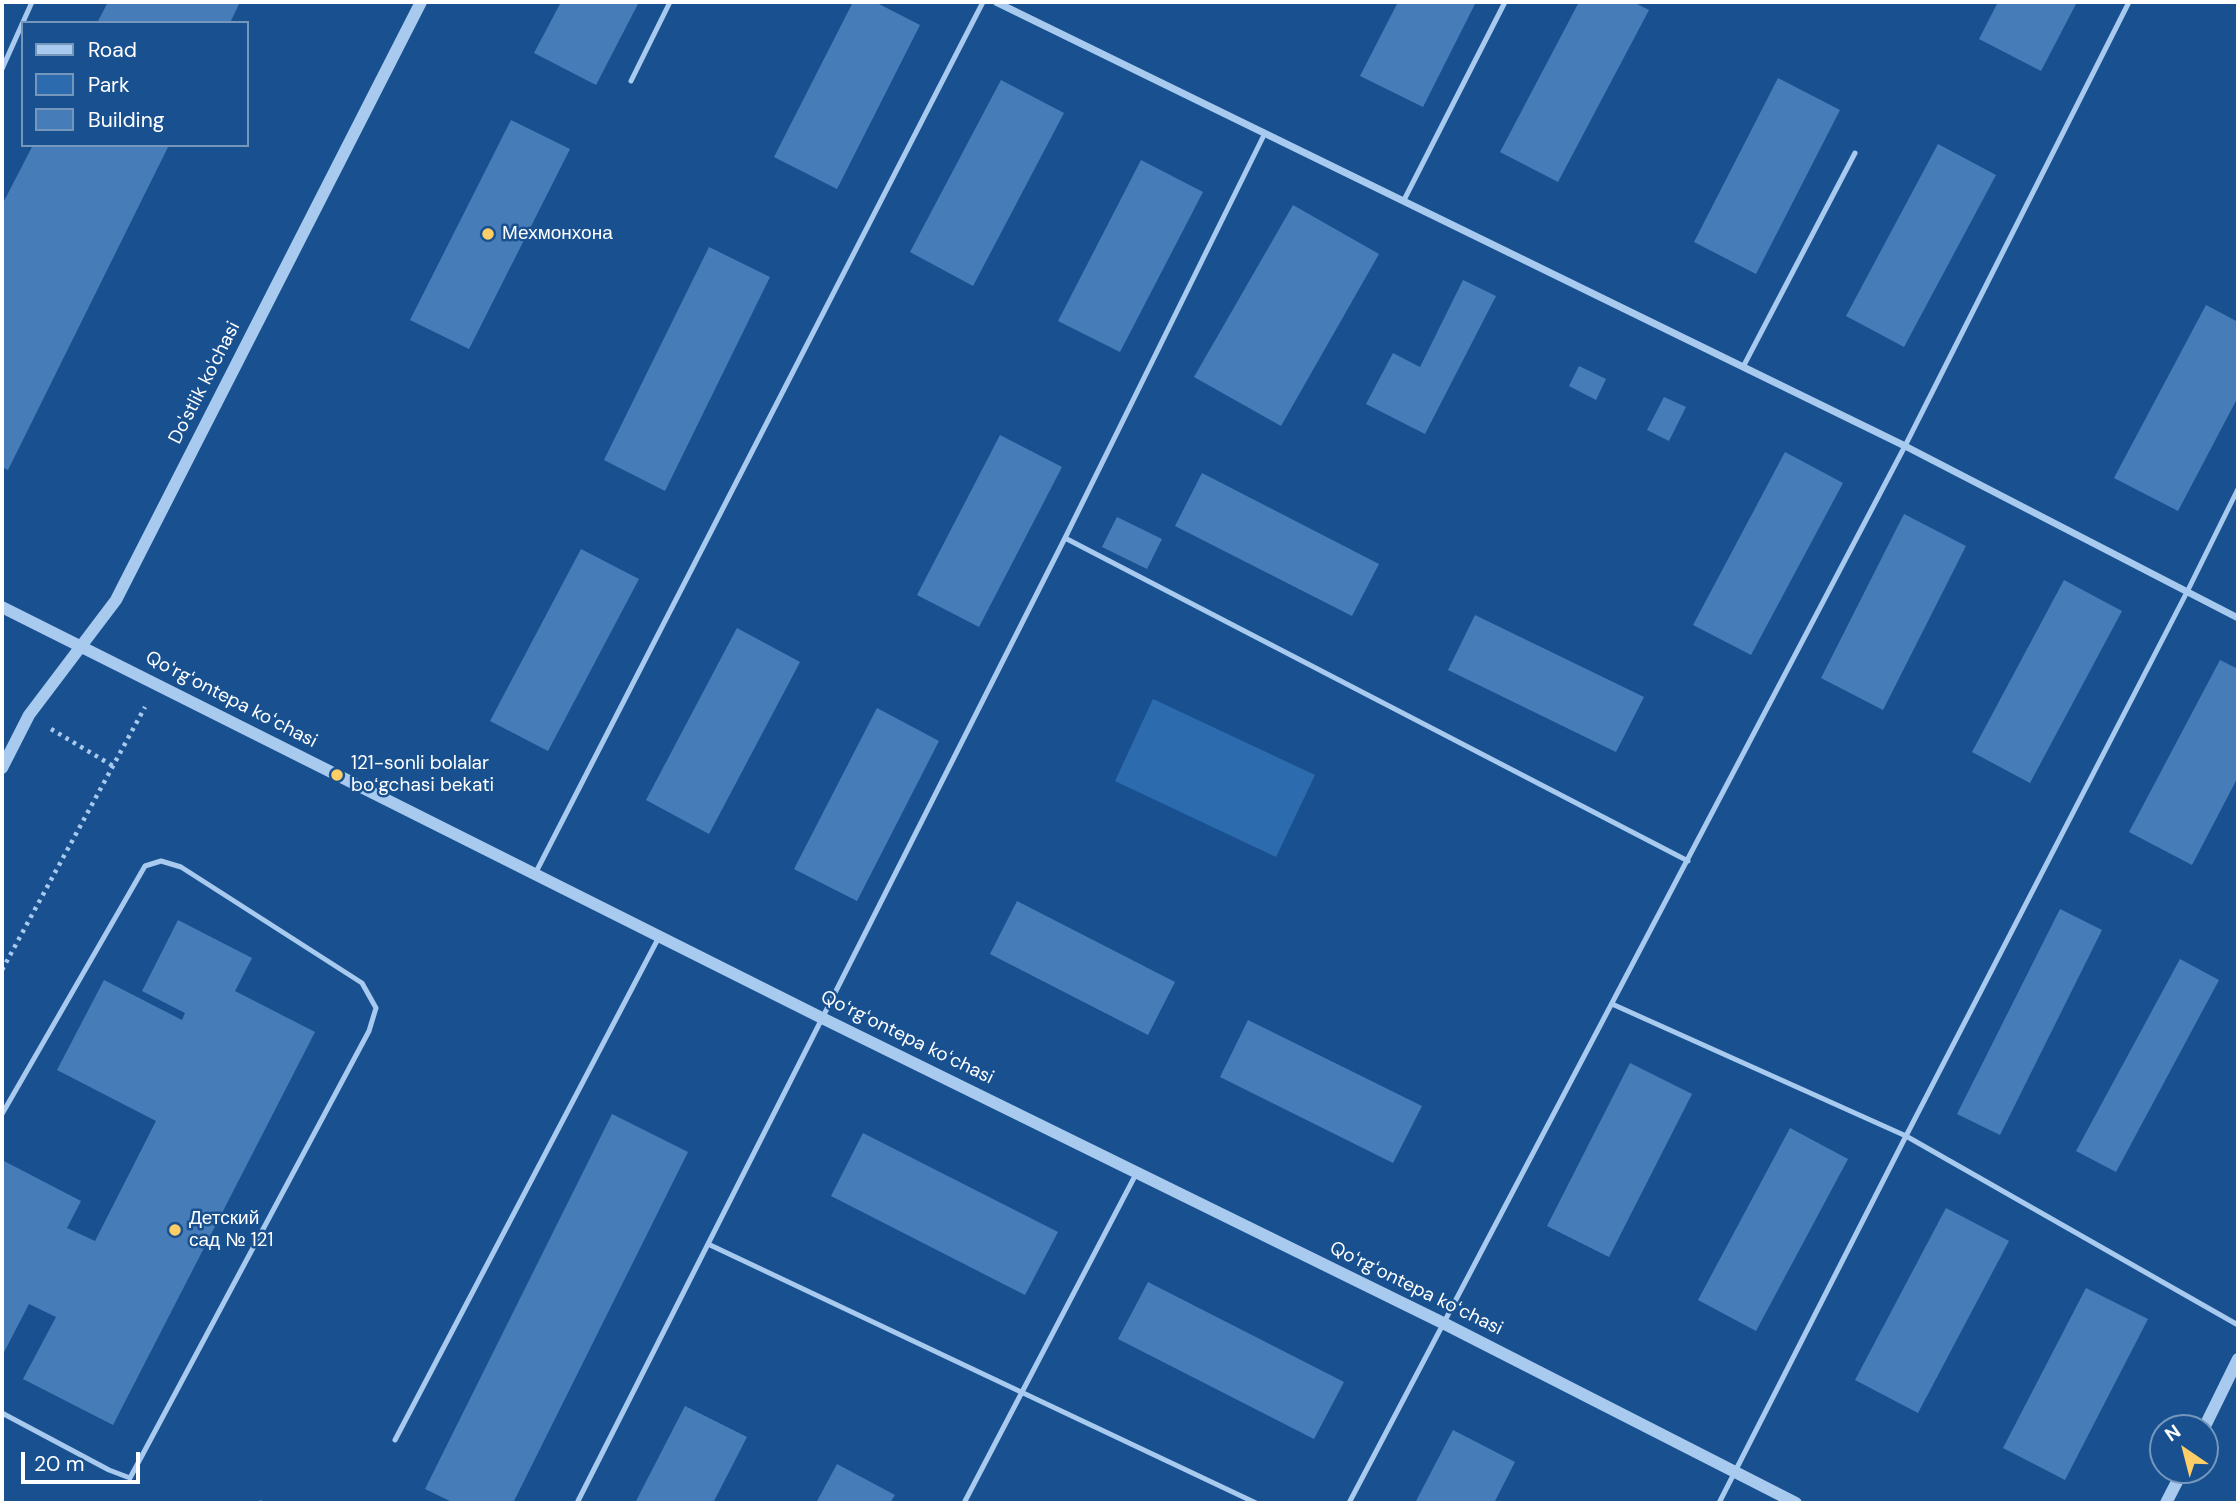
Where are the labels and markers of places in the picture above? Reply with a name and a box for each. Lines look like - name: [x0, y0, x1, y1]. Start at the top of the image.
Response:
- place label: Мехмонхона: [502, 223, 613, 245]
- marker: Мехмонхона: [480, 226, 496, 242]
- place label: 121-sonli bolalar boʻgchasi bekati: [351, 753, 494, 797]
- marker: 121-sonli bolalar boʻgchasi bekati: [329, 767, 345, 783]
- place label: Детский сад № 121: [189, 1208, 273, 1252]
- marker: Детский сад № 121: [167, 1222, 183, 1238]

